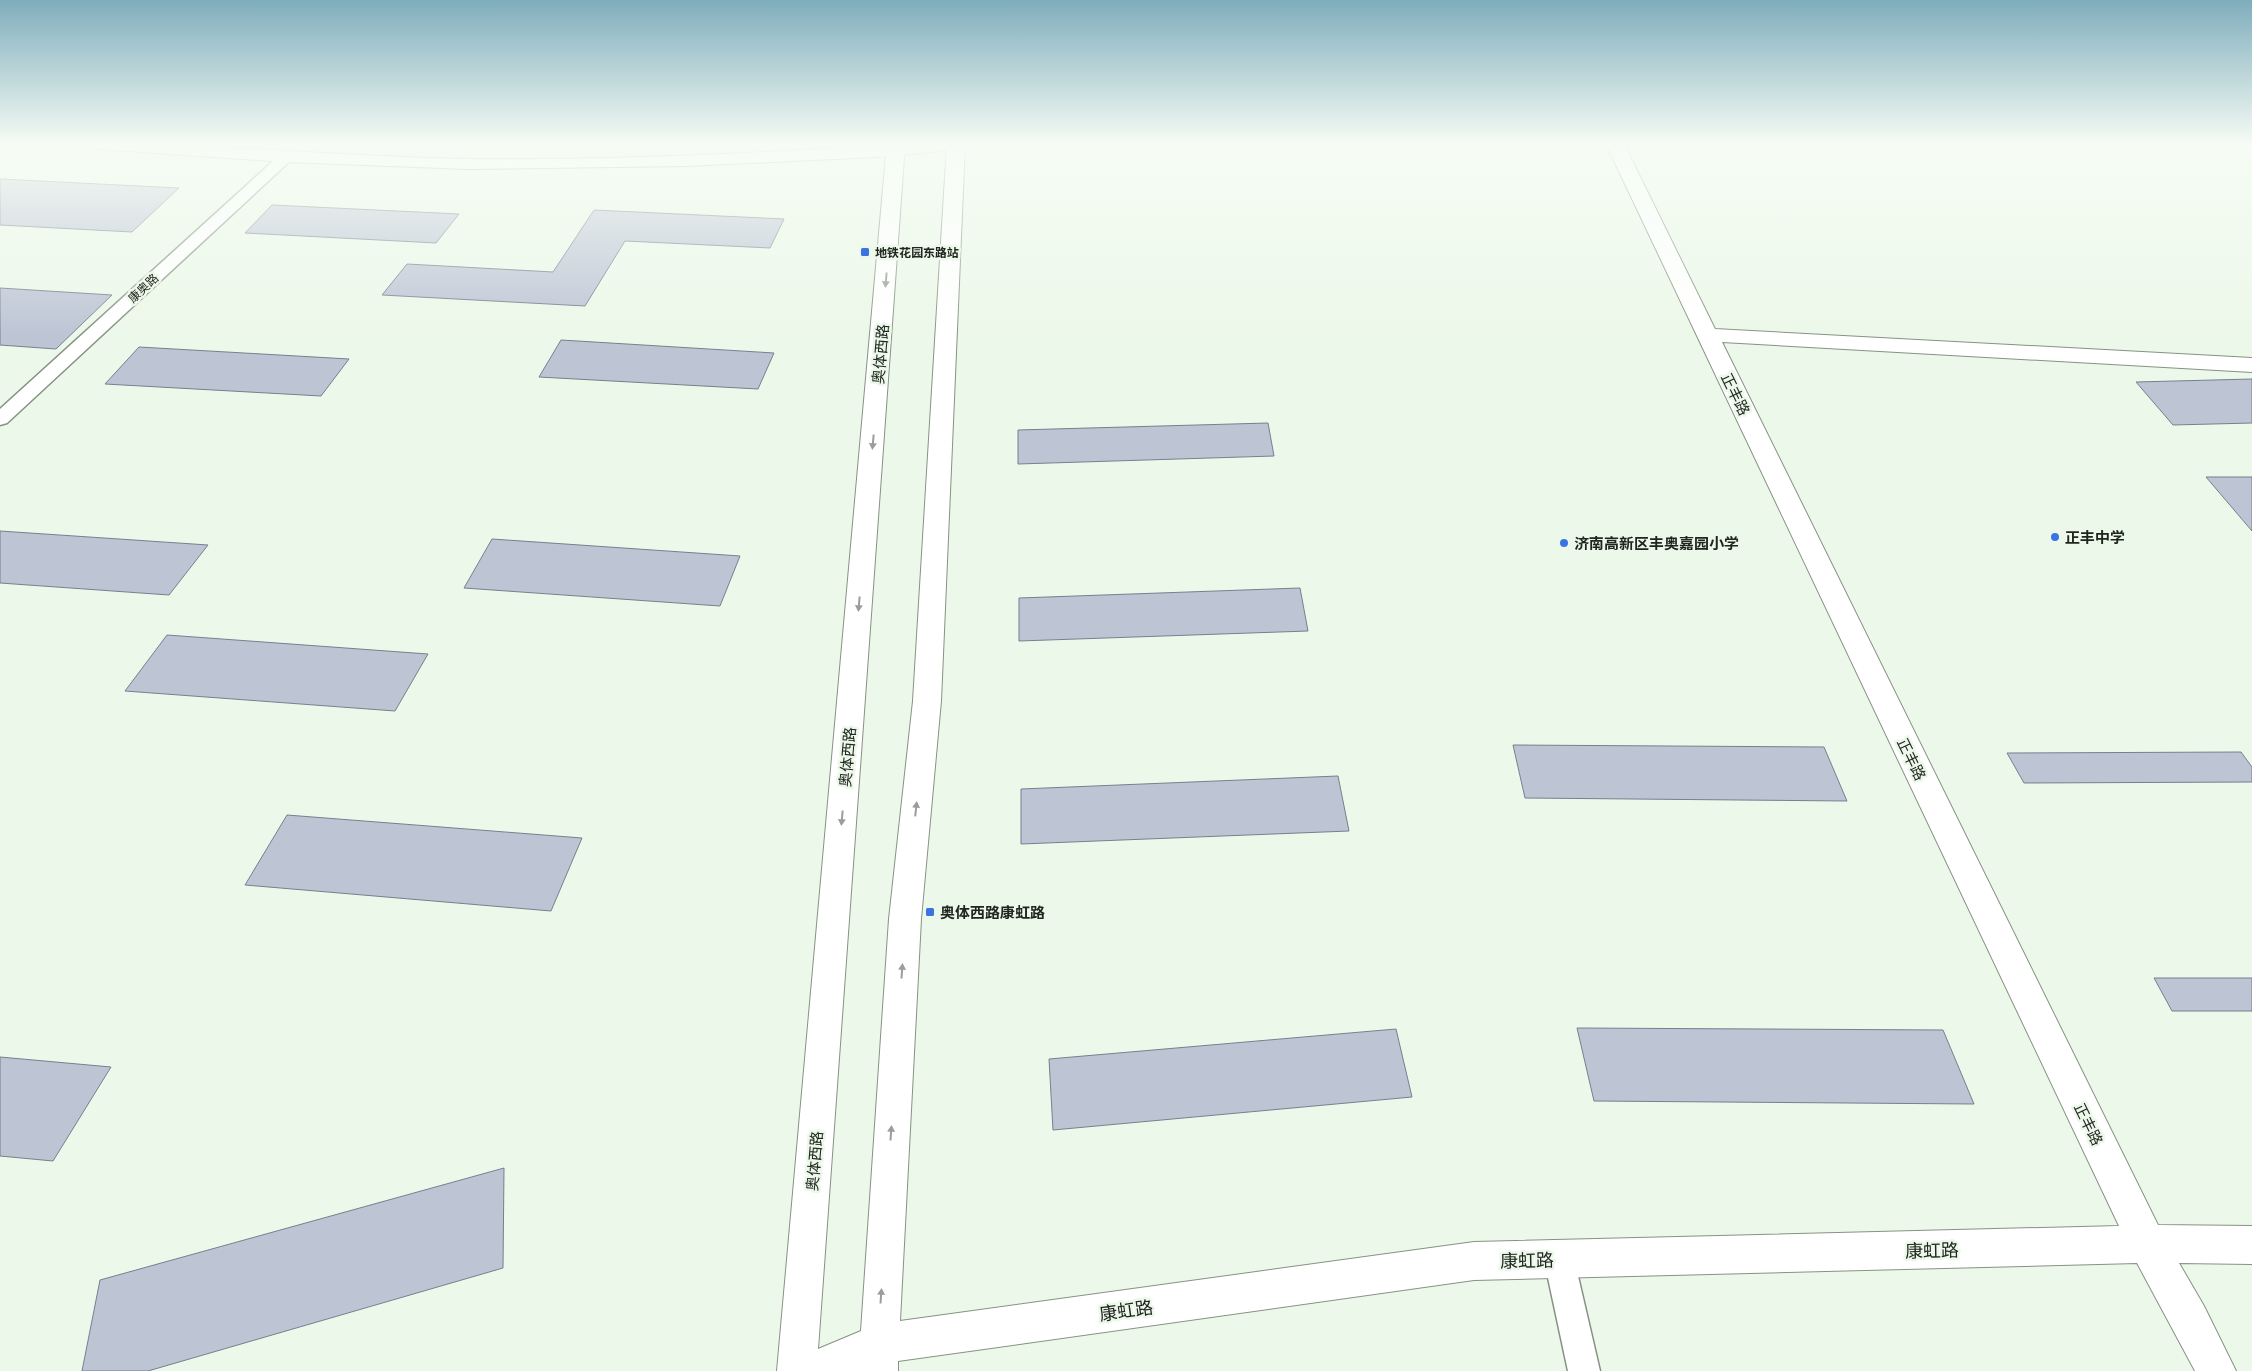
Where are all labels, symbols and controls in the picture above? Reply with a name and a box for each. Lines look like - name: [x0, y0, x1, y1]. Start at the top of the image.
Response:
- place label: 地铁花园东路站: [875, 244, 959, 261]
- marker: 地铁花园东路站: [859, 246, 871, 258]
- street label: 康奥路: [124, 270, 162, 306]
- one-way arrow: [881, 272, 889, 288]
- street label: 奥体西路: [867, 323, 893, 385]
- street label: 正丰路: [1717, 369, 1755, 419]
- one-way arrow: [868, 434, 876, 450]
- place label: 正丰中学: [2065, 527, 2125, 547]
- marker: 正丰中学: [2049, 531, 2061, 543]
- place label: 济南高新区丰奥嘉园小学: [1574, 533, 1739, 553]
- marker: 济南高新区丰奥嘉园小学: [1558, 537, 1570, 549]
- one-way arrow: [855, 596, 863, 612]
- street label: 奥体西路: [834, 726, 860, 788]
- street label: 正丰路: [1893, 734, 1931, 784]
- one-way arrow: [912, 801, 920, 817]
- one-way arrow: [838, 810, 846, 826]
- place label: 奥体西路康虹路: [940, 902, 1045, 922]
- marker: 奥体西路康虹路: [924, 906, 936, 918]
- one-way arrow: [898, 963, 906, 979]
- street label: 正丰路: [2070, 1099, 2108, 1149]
- one-way arrow: [888, 1125, 896, 1141]
- street label: 奥体西路: [801, 1130, 827, 1192]
- street label: 康虹路: [1905, 1238, 1959, 1262]
- street label: 康虹路: [1500, 1248, 1554, 1272]
- one-way arrow: [877, 1287, 885, 1303]
- street label: 康虹路: [1098, 1294, 1154, 1326]

